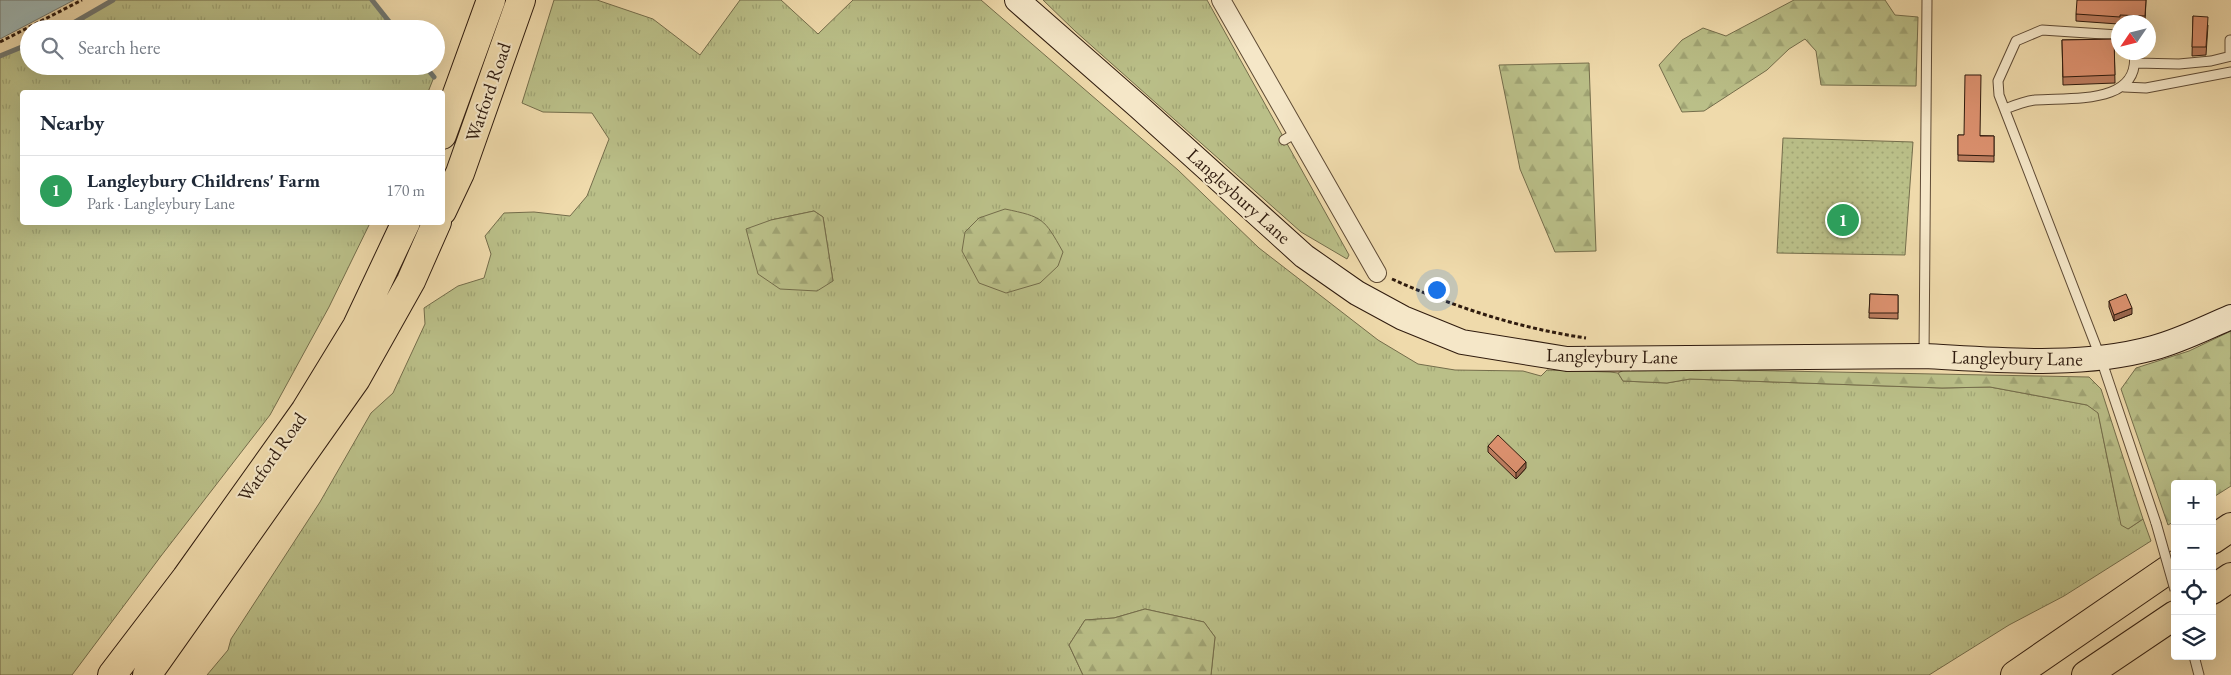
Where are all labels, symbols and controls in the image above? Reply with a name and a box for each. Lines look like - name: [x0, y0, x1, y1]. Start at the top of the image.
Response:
- north arrow: [2111, 15, 2156, 60]
- search box: [20, 20, 445, 75]
- icon: search: [38, 34, 66, 62]
- text: Search here: [78, 35, 160, 60]
- street label: Watford Road: [459, 39, 517, 145]
- text: Nearby: [40, 109, 104, 136]
- street label: Langleybury Lane: [1182, 143, 1296, 249]
- text: Langleybury Childrens' Farm: [87, 168, 320, 193]
- text: 1: [52, 180, 60, 201]
- text: 170 m: [386, 180, 425, 201]
- text: Park · Langleybury Lane: [87, 193, 235, 214]
- pin: 1: [1827, 201, 1859, 239]
- your location: [1424, 277, 1450, 303]
- street label: Langleybury Lane: [1546, 342, 1678, 370]
- street label: Langleybury Lane: [1951, 344, 2083, 372]
- street label: Watford Road: [232, 407, 312, 507]
- map controls: [2171, 480, 2216, 660]
- button: +: [2171, 480, 2216, 525]
- button: −: [2171, 525, 2216, 570]
- button: locate: [2171, 570, 2216, 615]
- button: layers: [2171, 615, 2216, 660]

